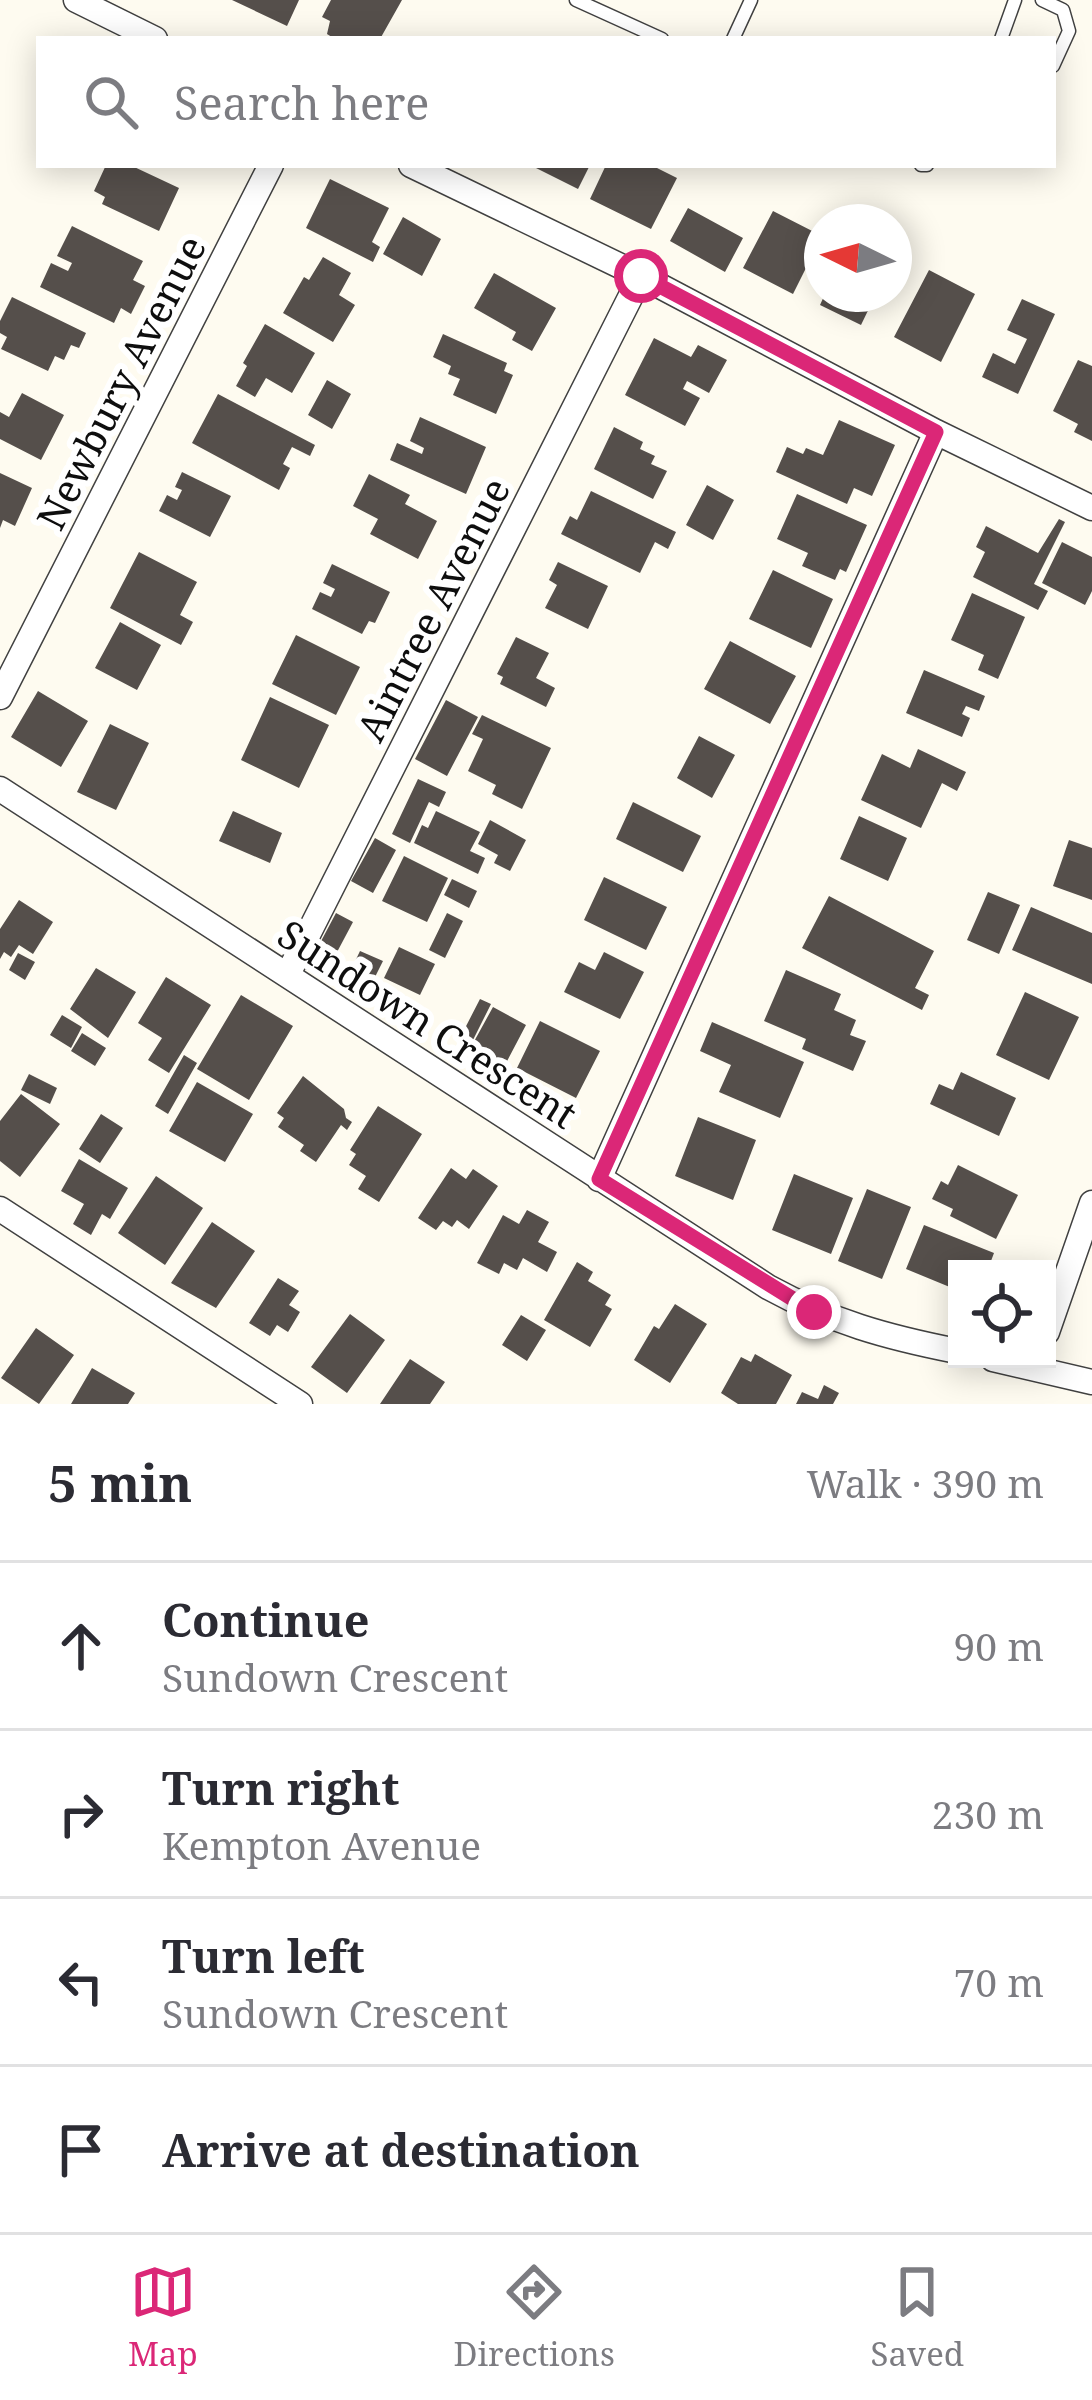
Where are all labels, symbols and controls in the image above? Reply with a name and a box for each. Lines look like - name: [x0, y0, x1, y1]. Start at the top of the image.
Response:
- search box: [36, 36, 1056, 168]
- icon: search: [78, 69, 144, 135]
- text: Search here: [174, 72, 429, 133]
- north arrow: [804, 204, 912, 312]
- street label: Newbury Avenue: [23, 226, 217, 538]
- route start: [614, 249, 668, 303]
- street label: Aintree Avenue: [343, 468, 521, 750]
- street label: Sundown Crescent: [268, 906, 588, 1140]
- map controls: [948, 1260, 1056, 1368]
- button: locate: [948, 1260, 1056, 1368]
- route end: [787, 1285, 841, 1339]
- text: 5 min: [48, 1447, 192, 1517]
- text: Walk · 390 m: [807, 1456, 1044, 1509]
- text: Continue: [162, 1589, 370, 1650]
- icon: ahead: [48, 1613, 114, 1679]
- text: 90 m: [953, 1619, 1044, 1672]
- text: Sundown Crescent: [162, 1650, 508, 1703]
- text: Turn right: [162, 1757, 399, 1818]
- icon: right: [48, 1781, 114, 1847]
- text: 230 m: [932, 1787, 1044, 1840]
- text: Kempton Avenue: [162, 1818, 481, 1871]
- text: Turn left: [162, 1925, 365, 1986]
- icon: left: [48, 1949, 114, 2015]
- text: 70 m: [953, 1955, 1044, 2008]
- text: Sundown Crescent: [162, 1986, 508, 2039]
- icon: arrive: [48, 2117, 114, 2183]
- text: Arrive at destination: [162, 2119, 640, 2180]
- tab: Map: [128, 2259, 198, 2376]
- tab: Directions: [453, 2259, 615, 2376]
- tab: Saved: [871, 2259, 964, 2376]

